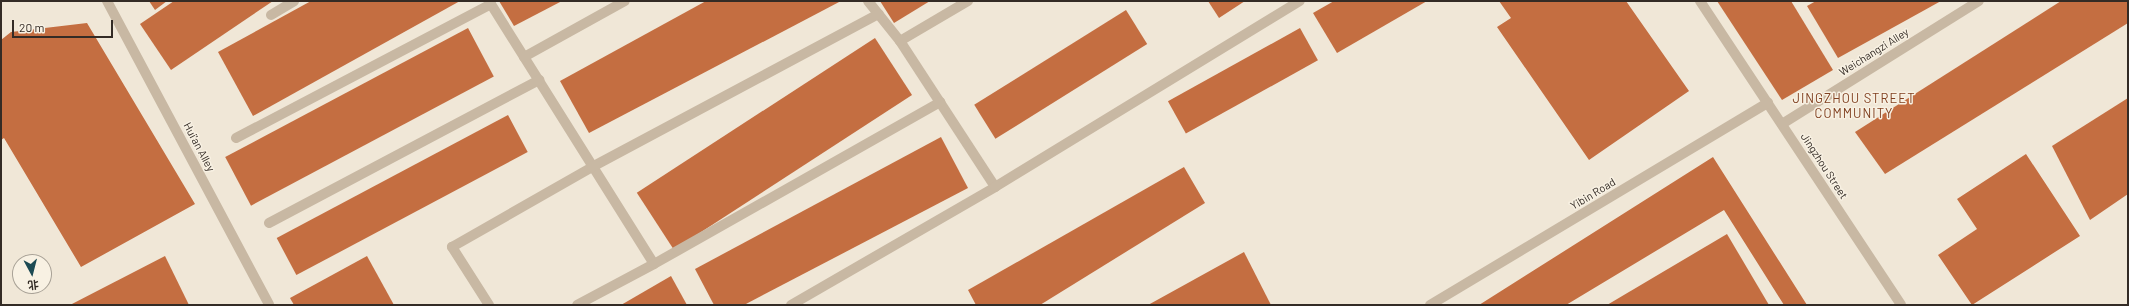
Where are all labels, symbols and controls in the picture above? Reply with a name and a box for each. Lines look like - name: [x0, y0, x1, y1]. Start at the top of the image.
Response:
- scale bar: [14, 12, 115, 38]
- text: 20 m: [19, 20, 45, 34]
- street label: Weichangzi Alley: [1837, 25, 1911, 79]
- district label: JINGZHOU STREET COMMUNITY: [1792, 91, 1916, 122]
- street label: Hui'an Alley: [181, 120, 217, 174]
- street label: Jingzhou Street: [1798, 131, 1850, 201]
- street label: Yibin Road: [1568, 175, 1618, 213]
- north arrow: [12, 254, 52, 294]
- text: 北: [27, 278, 40, 293]

